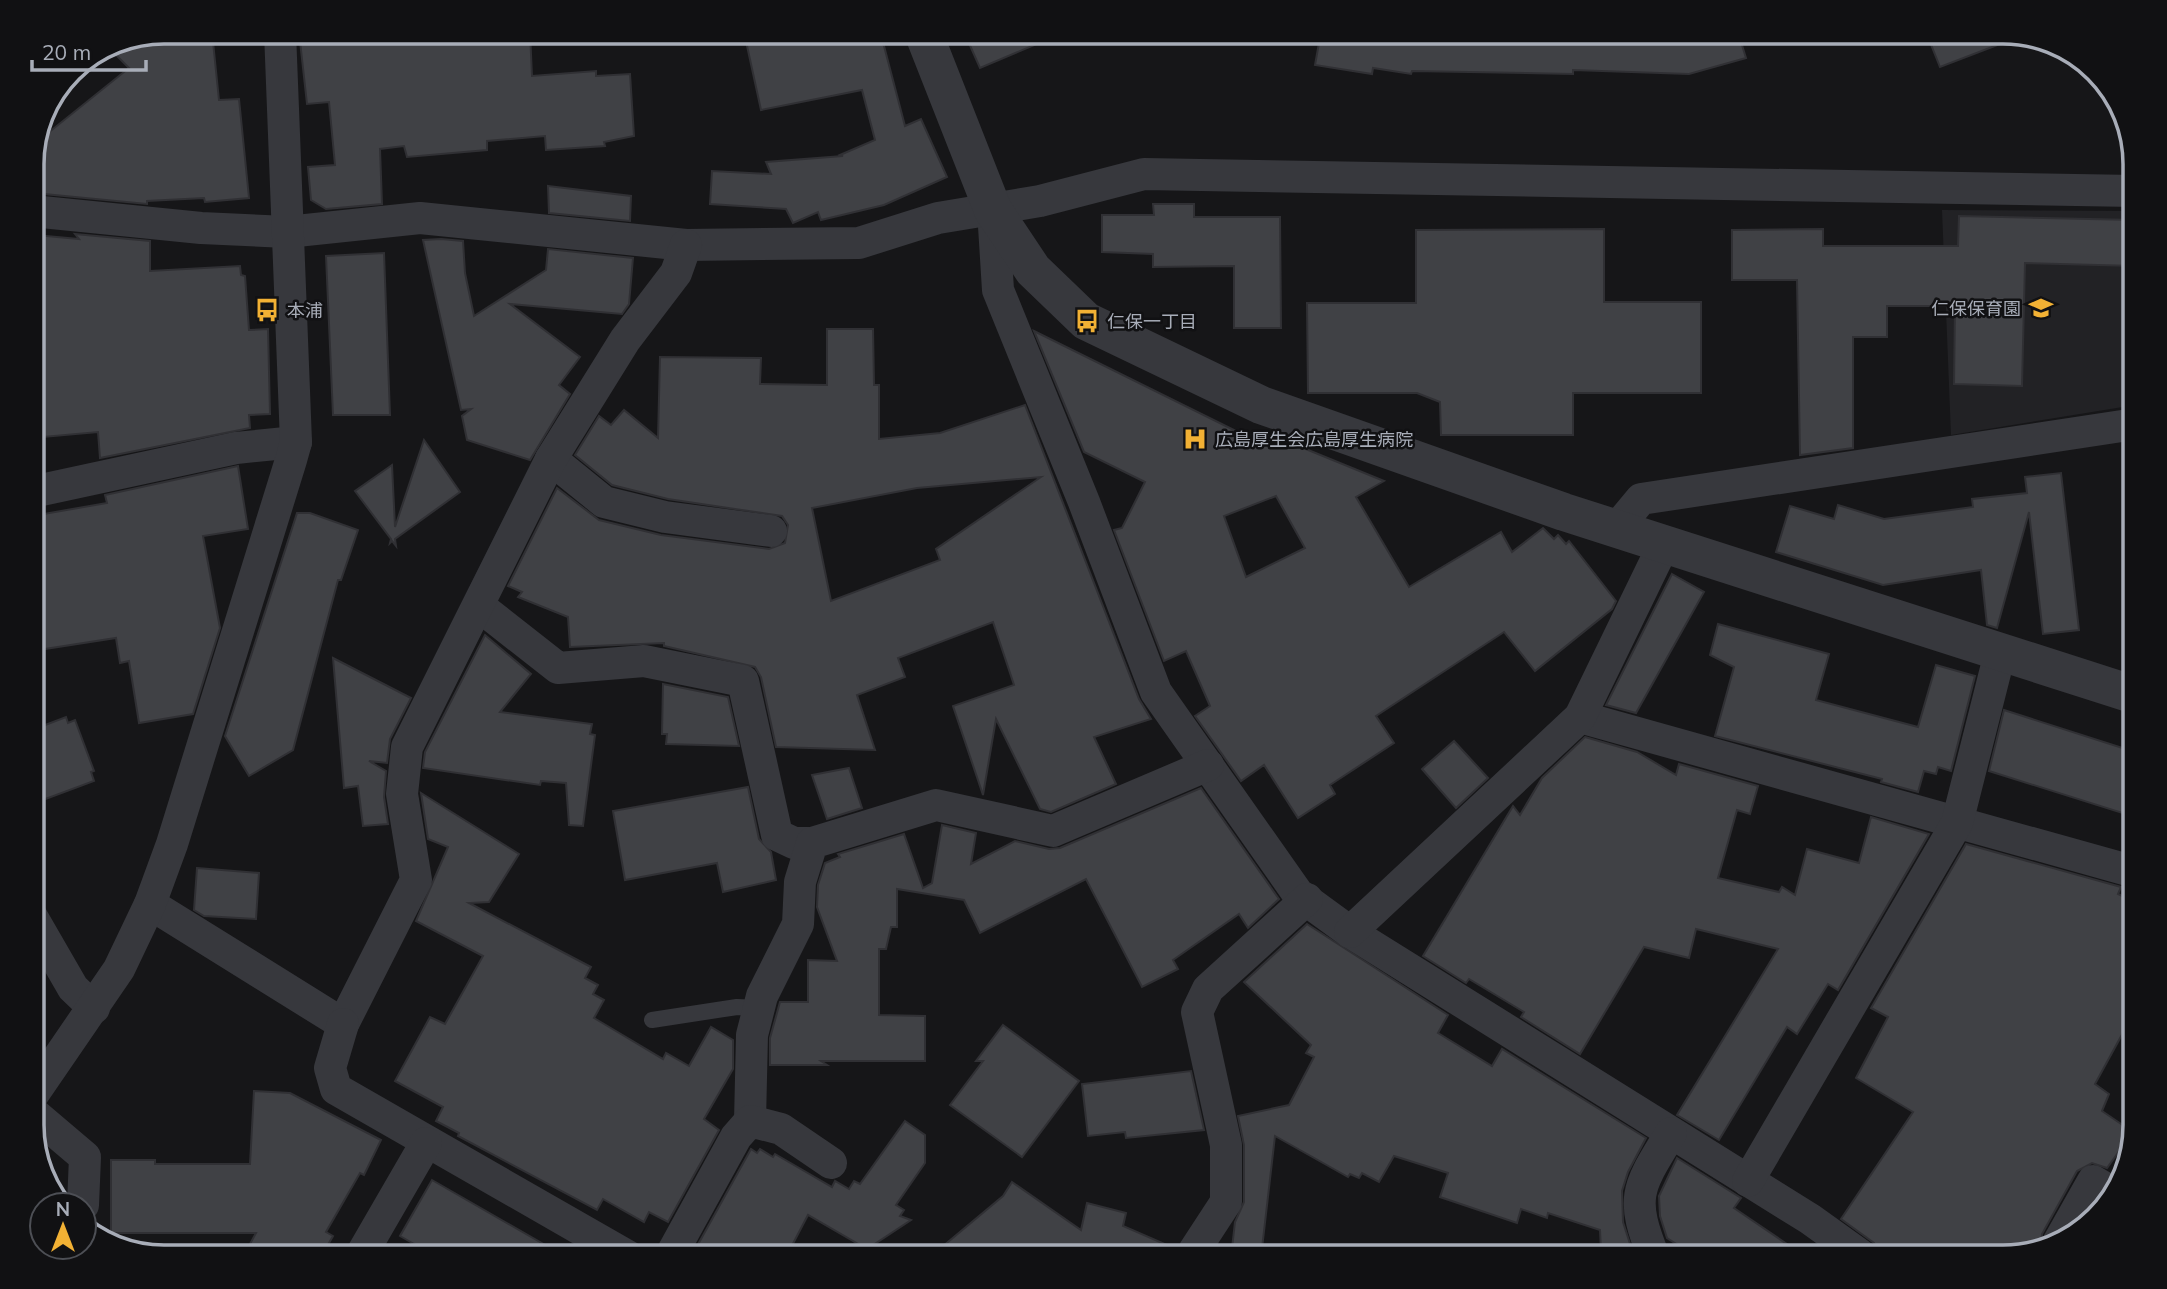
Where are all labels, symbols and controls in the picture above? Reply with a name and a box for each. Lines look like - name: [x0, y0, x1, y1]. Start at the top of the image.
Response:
- scale bar: [32, 28, 145, 72]
- text: 20 m: [42, 39, 91, 65]
- school or university icon: 仁保保育園: [2027, 294, 2055, 322]
- bus stop icon: 本浦: [253, 296, 281, 324]
- place label: 仁保保育園: [1931, 297, 2021, 320]
- place label: 本浦: [287, 299, 323, 322]
- bus stop icon: 仁保一丁目: [1073, 307, 1101, 335]
- place label: 仁保一丁目: [1107, 310, 1197, 333]
- hospital icon: 広島厚生会広島厚生病院: [1181, 425, 1209, 453]
- place label: 広島厚生会広島厚生病院: [1215, 428, 1413, 451]
- north arrow: [28, 1191, 98, 1261]
- text: N: [56, 1197, 70, 1221]

